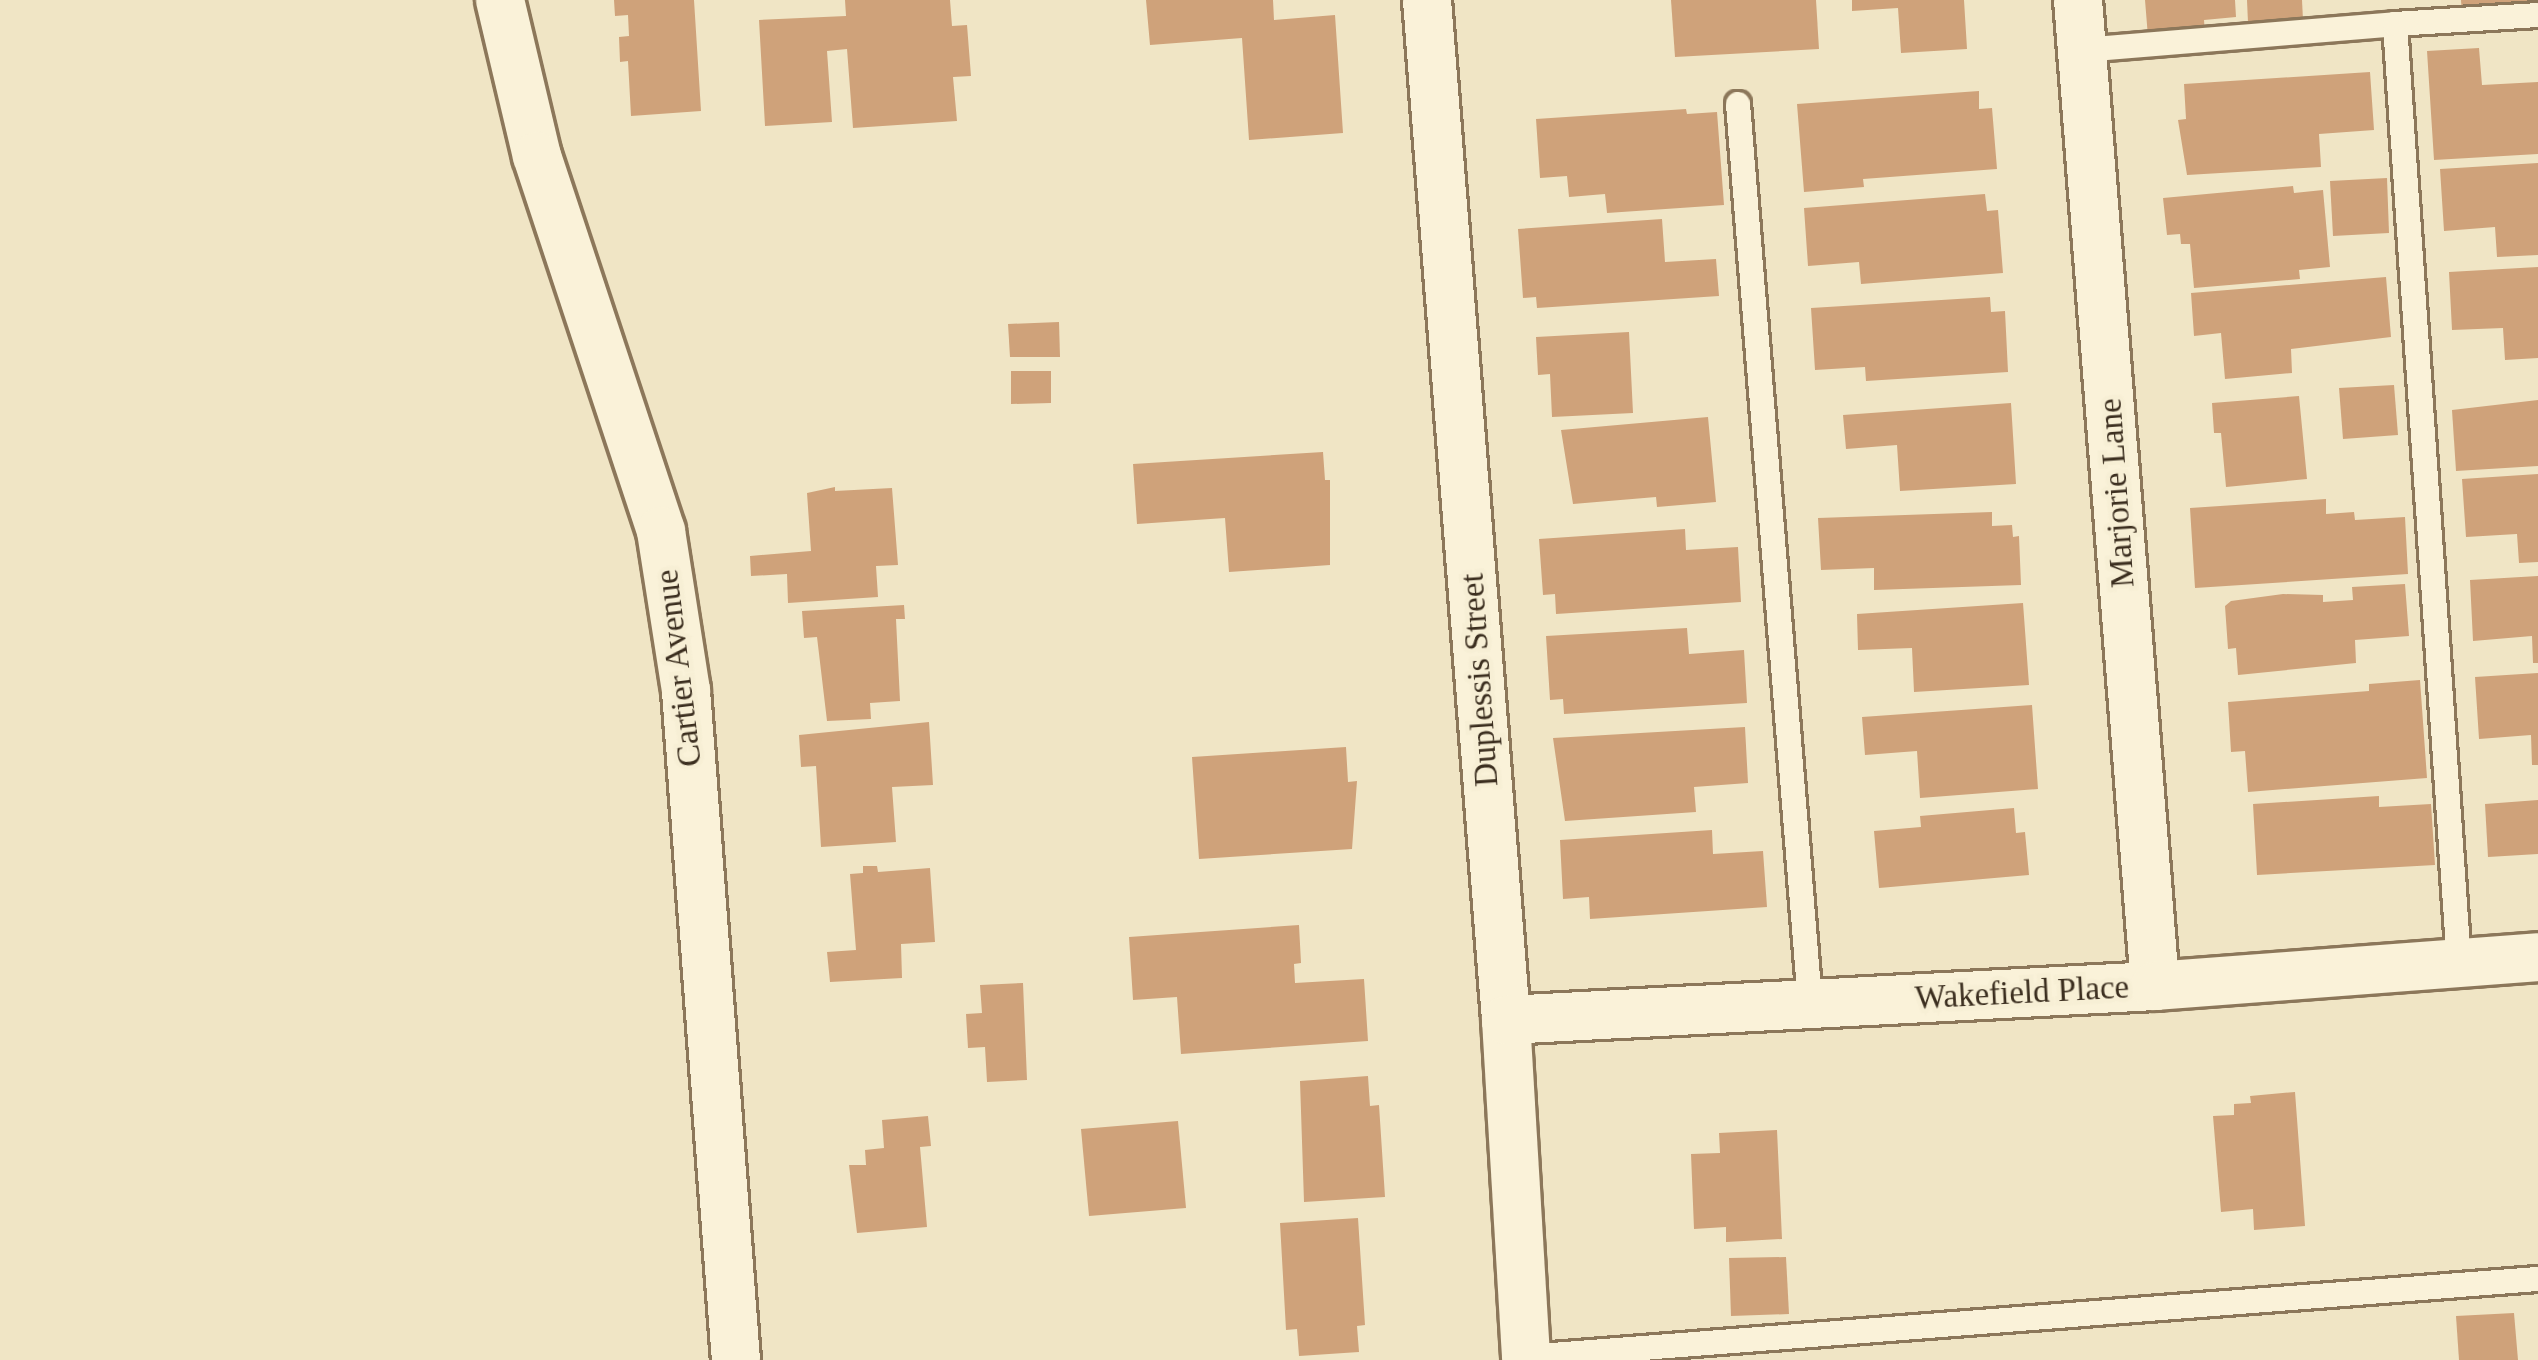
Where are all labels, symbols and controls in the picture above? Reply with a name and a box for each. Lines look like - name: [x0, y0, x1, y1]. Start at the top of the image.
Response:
- street label: Marjorie Lane: [2091, 397, 2143, 589]
- street label: Cartier Avenue: [647, 566, 711, 770]
- street label: Duplessis Street: [1453, 572, 1507, 788]
- street label: Wakefield Place: [1914, 968, 2130, 1018]

